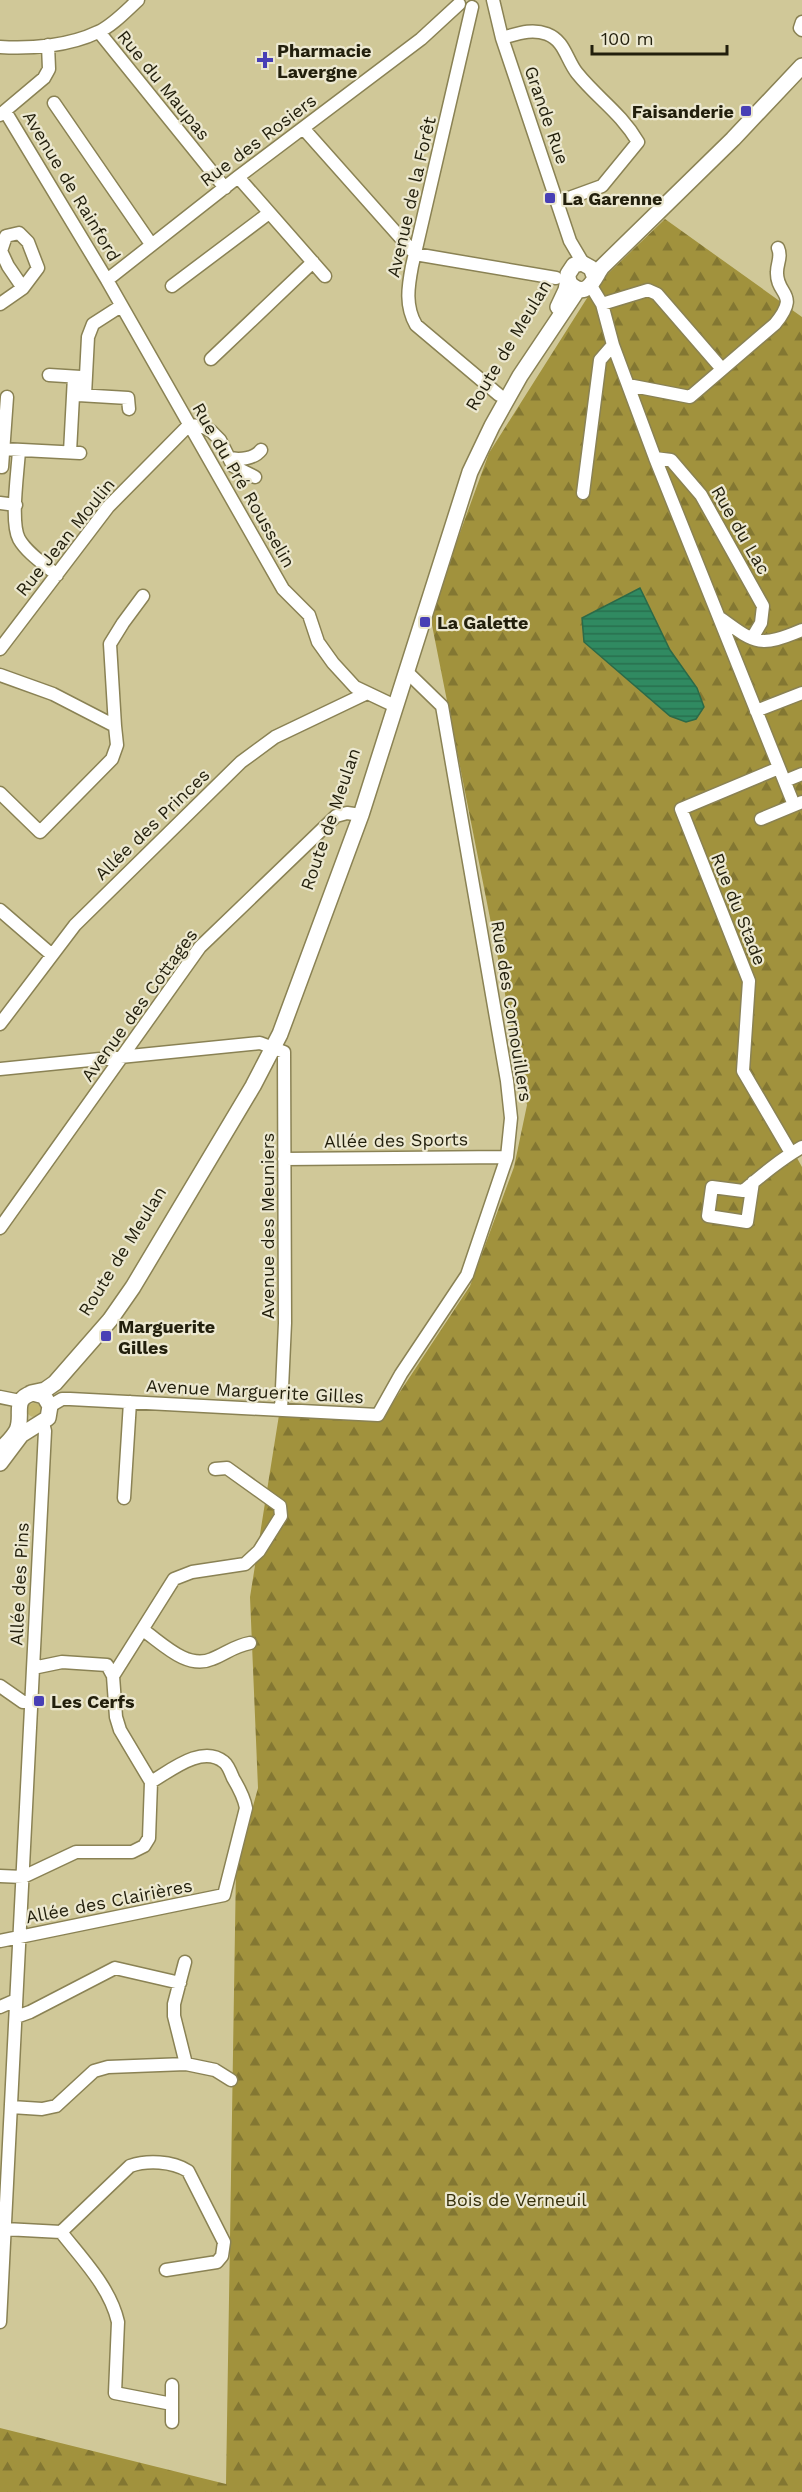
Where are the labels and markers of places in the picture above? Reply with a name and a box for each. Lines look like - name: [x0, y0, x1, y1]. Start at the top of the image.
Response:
- place label: Pharmacie Lavergne: [277, 40, 372, 82]
- marker: Pharmacie Lavergne: [258, 53, 272, 67]
- place label: Faisanderie: [632, 101, 734, 122]
- marker: Faisanderie: [739, 104, 753, 118]
- place label: La Garenne: [562, 188, 662, 209]
- marker: La Garenne: [543, 191, 557, 205]
- place label: La Galette: [437, 612, 528, 633]
- marker: La Galette: [418, 615, 432, 629]
- place label: Marguerite Gilles: [118, 1316, 215, 1358]
- marker: Marguerite Gilles: [99, 1329, 113, 1343]
- place label: Les Cerfs: [51, 1691, 135, 1712]
- marker: Les Cerfs: [32, 1694, 46, 1708]

